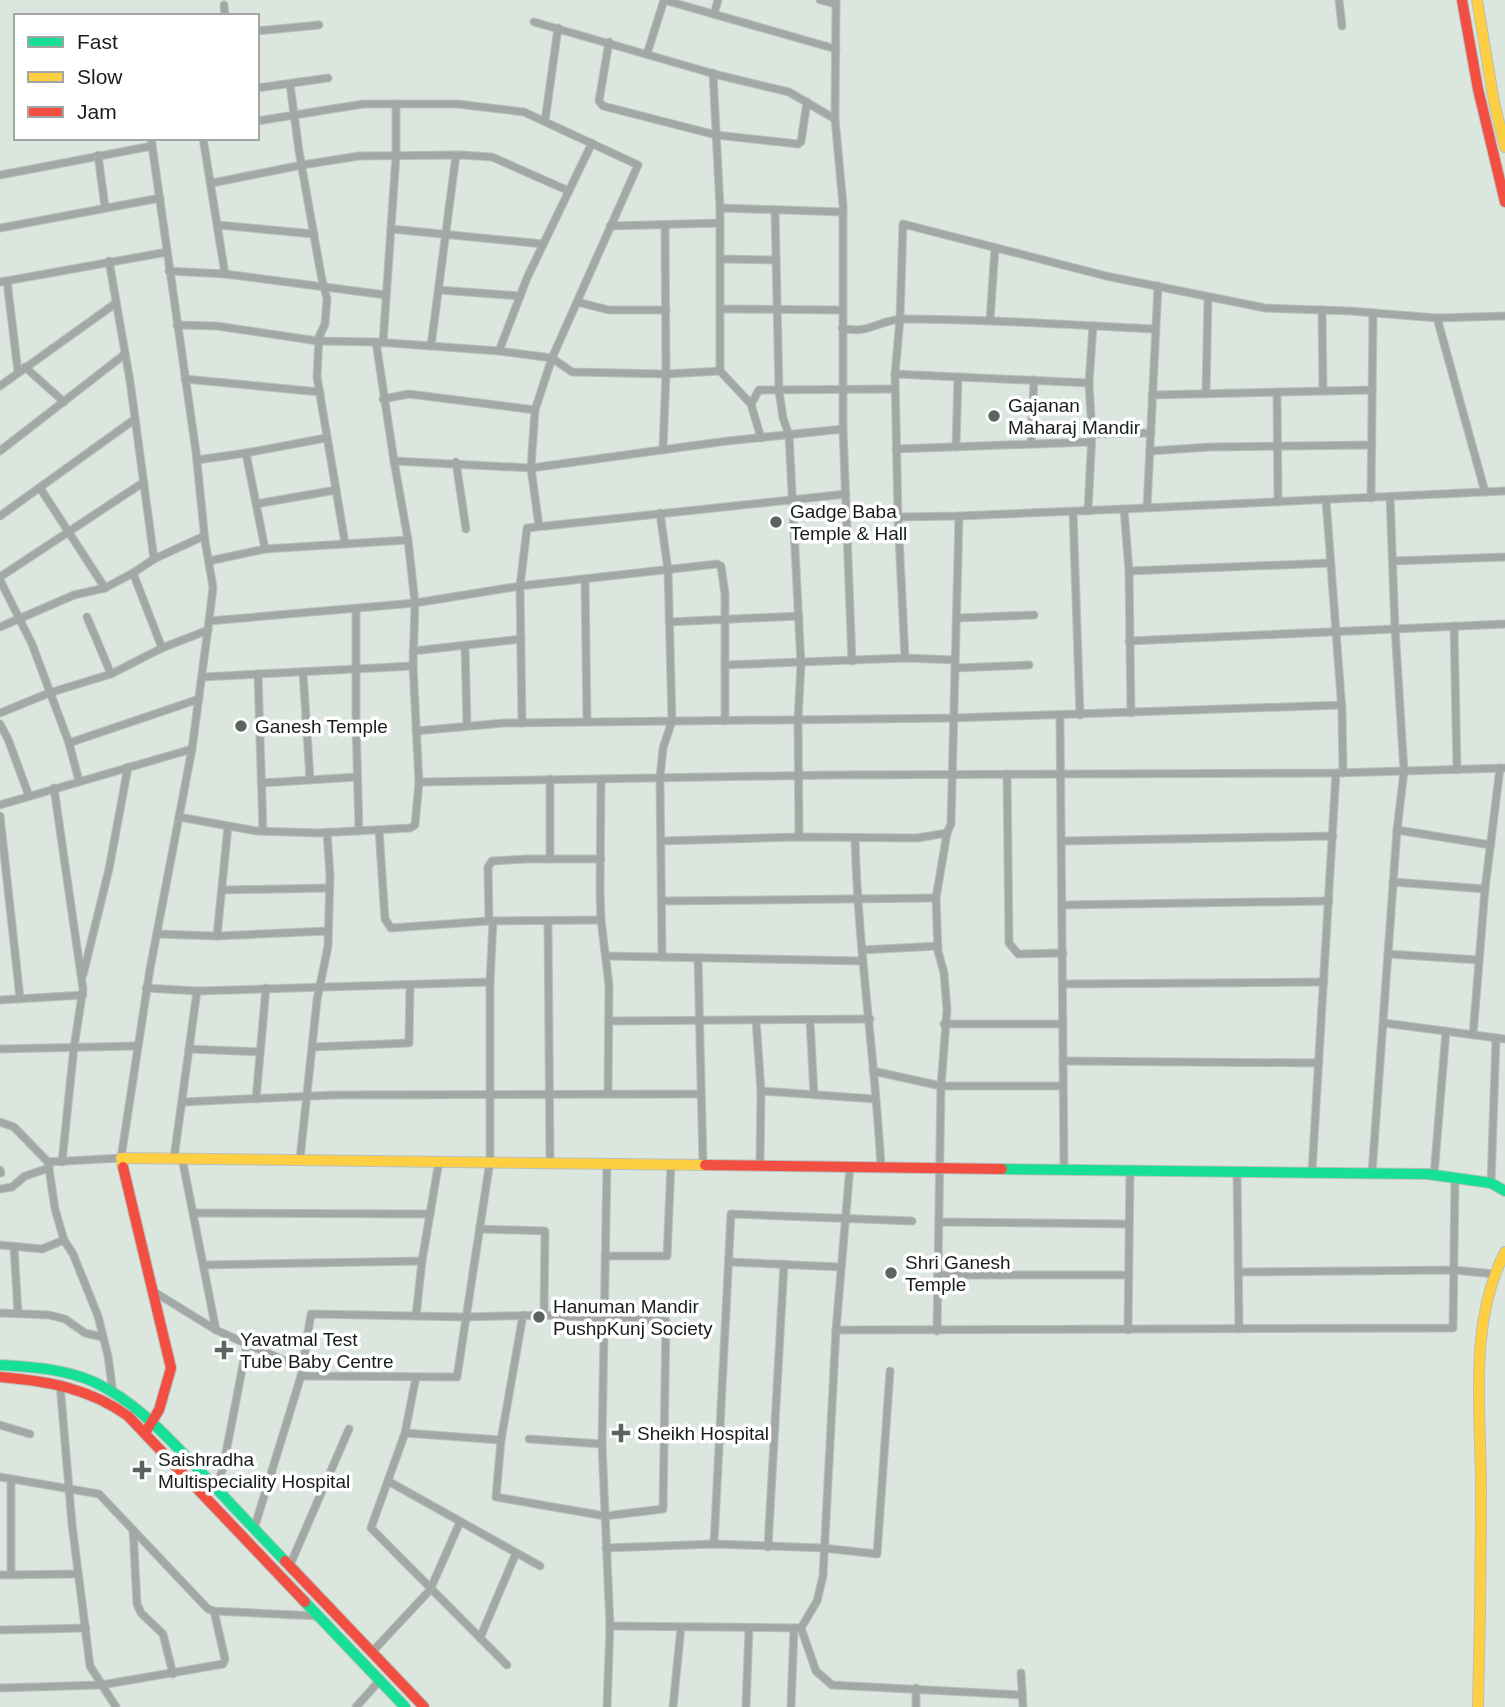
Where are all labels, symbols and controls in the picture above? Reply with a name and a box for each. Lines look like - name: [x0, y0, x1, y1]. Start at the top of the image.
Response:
- legend: [14, 14, 259, 140]
- text: Fast: [77, 30, 118, 53]
- text: Slow: [77, 65, 123, 88]
- text: Jam: [77, 100, 117, 123]
- place label: Gajanan Maharaj Mandir: [1008, 395, 1141, 438]
- marker: Gajanan Maharaj Mandir: [986, 408, 1002, 424]
- place label: Gadge Baba Temple & Hall: [790, 501, 907, 544]
- marker: Gadge Baba Temple & Hall: [768, 514, 784, 530]
- place label: Ganesh Temple: [255, 716, 388, 737]
- marker: Ganesh Temple: [233, 718, 249, 734]
- place label: Shri Ganesh Temple: [905, 1252, 1011, 1295]
- marker: Shri Ganesh Temple: [883, 1265, 899, 1281]
- place label: Hanuman Mandir PushpKunj Society: [553, 1296, 713, 1339]
- marker: Hanuman Mandir PushpKunj Society: [531, 1309, 547, 1325]
- place label: Yavatmal Test Tube Baby Centre: [240, 1329, 394, 1372]
- marker: Yavatmal Test Tube Baby Centre: [214, 1340, 234, 1360]
- marker: Sheikh Hospital: [611, 1423, 631, 1443]
- place label: Sheikh Hospital: [637, 1423, 769, 1444]
- place label: Saishradha Multispeciality Hospital: [158, 1449, 350, 1492]
- marker: Saishradha Multispeciality Hospital: [132, 1460, 152, 1480]

